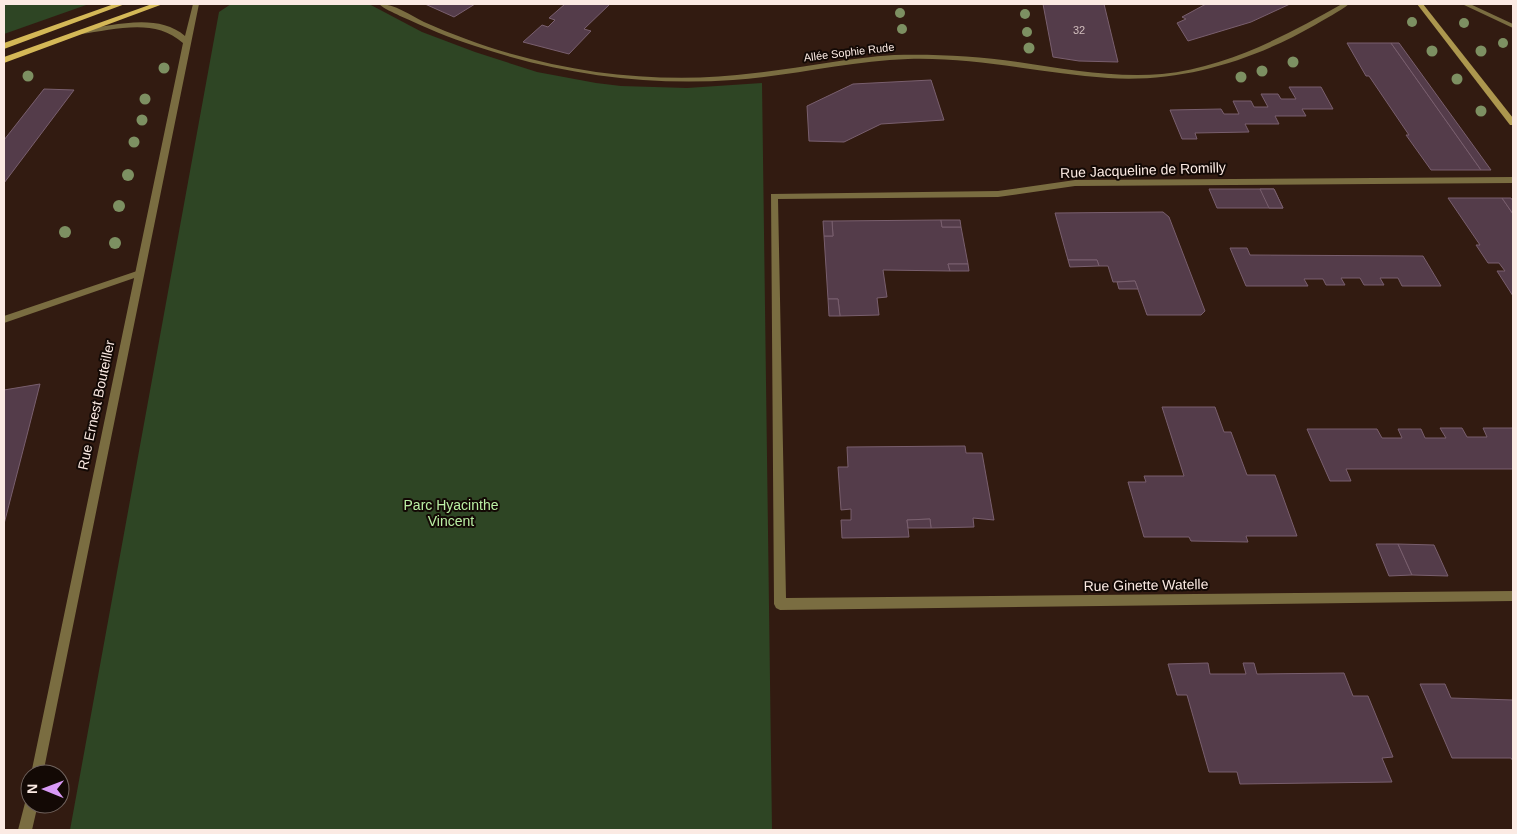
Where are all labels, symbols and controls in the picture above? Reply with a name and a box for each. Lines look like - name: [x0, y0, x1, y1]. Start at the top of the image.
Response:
- house number: 32: [1073, 24, 1085, 36]
- street label: Allée Sophie Rude: [803, 40, 895, 64]
- street label: Rue Jacqueline de Romilly: [1060, 159, 1226, 181]
- street label: Rue Ernest Bouteiller: [74, 338, 118, 471]
- park label: Parc Hyacinthe Vincent: [404, 497, 499, 529]
- street label: Rue Ginette Watelle: [1083, 576, 1209, 594]
- north arrow: [20, 764, 70, 814]
- text: N: [24, 784, 40, 794]

